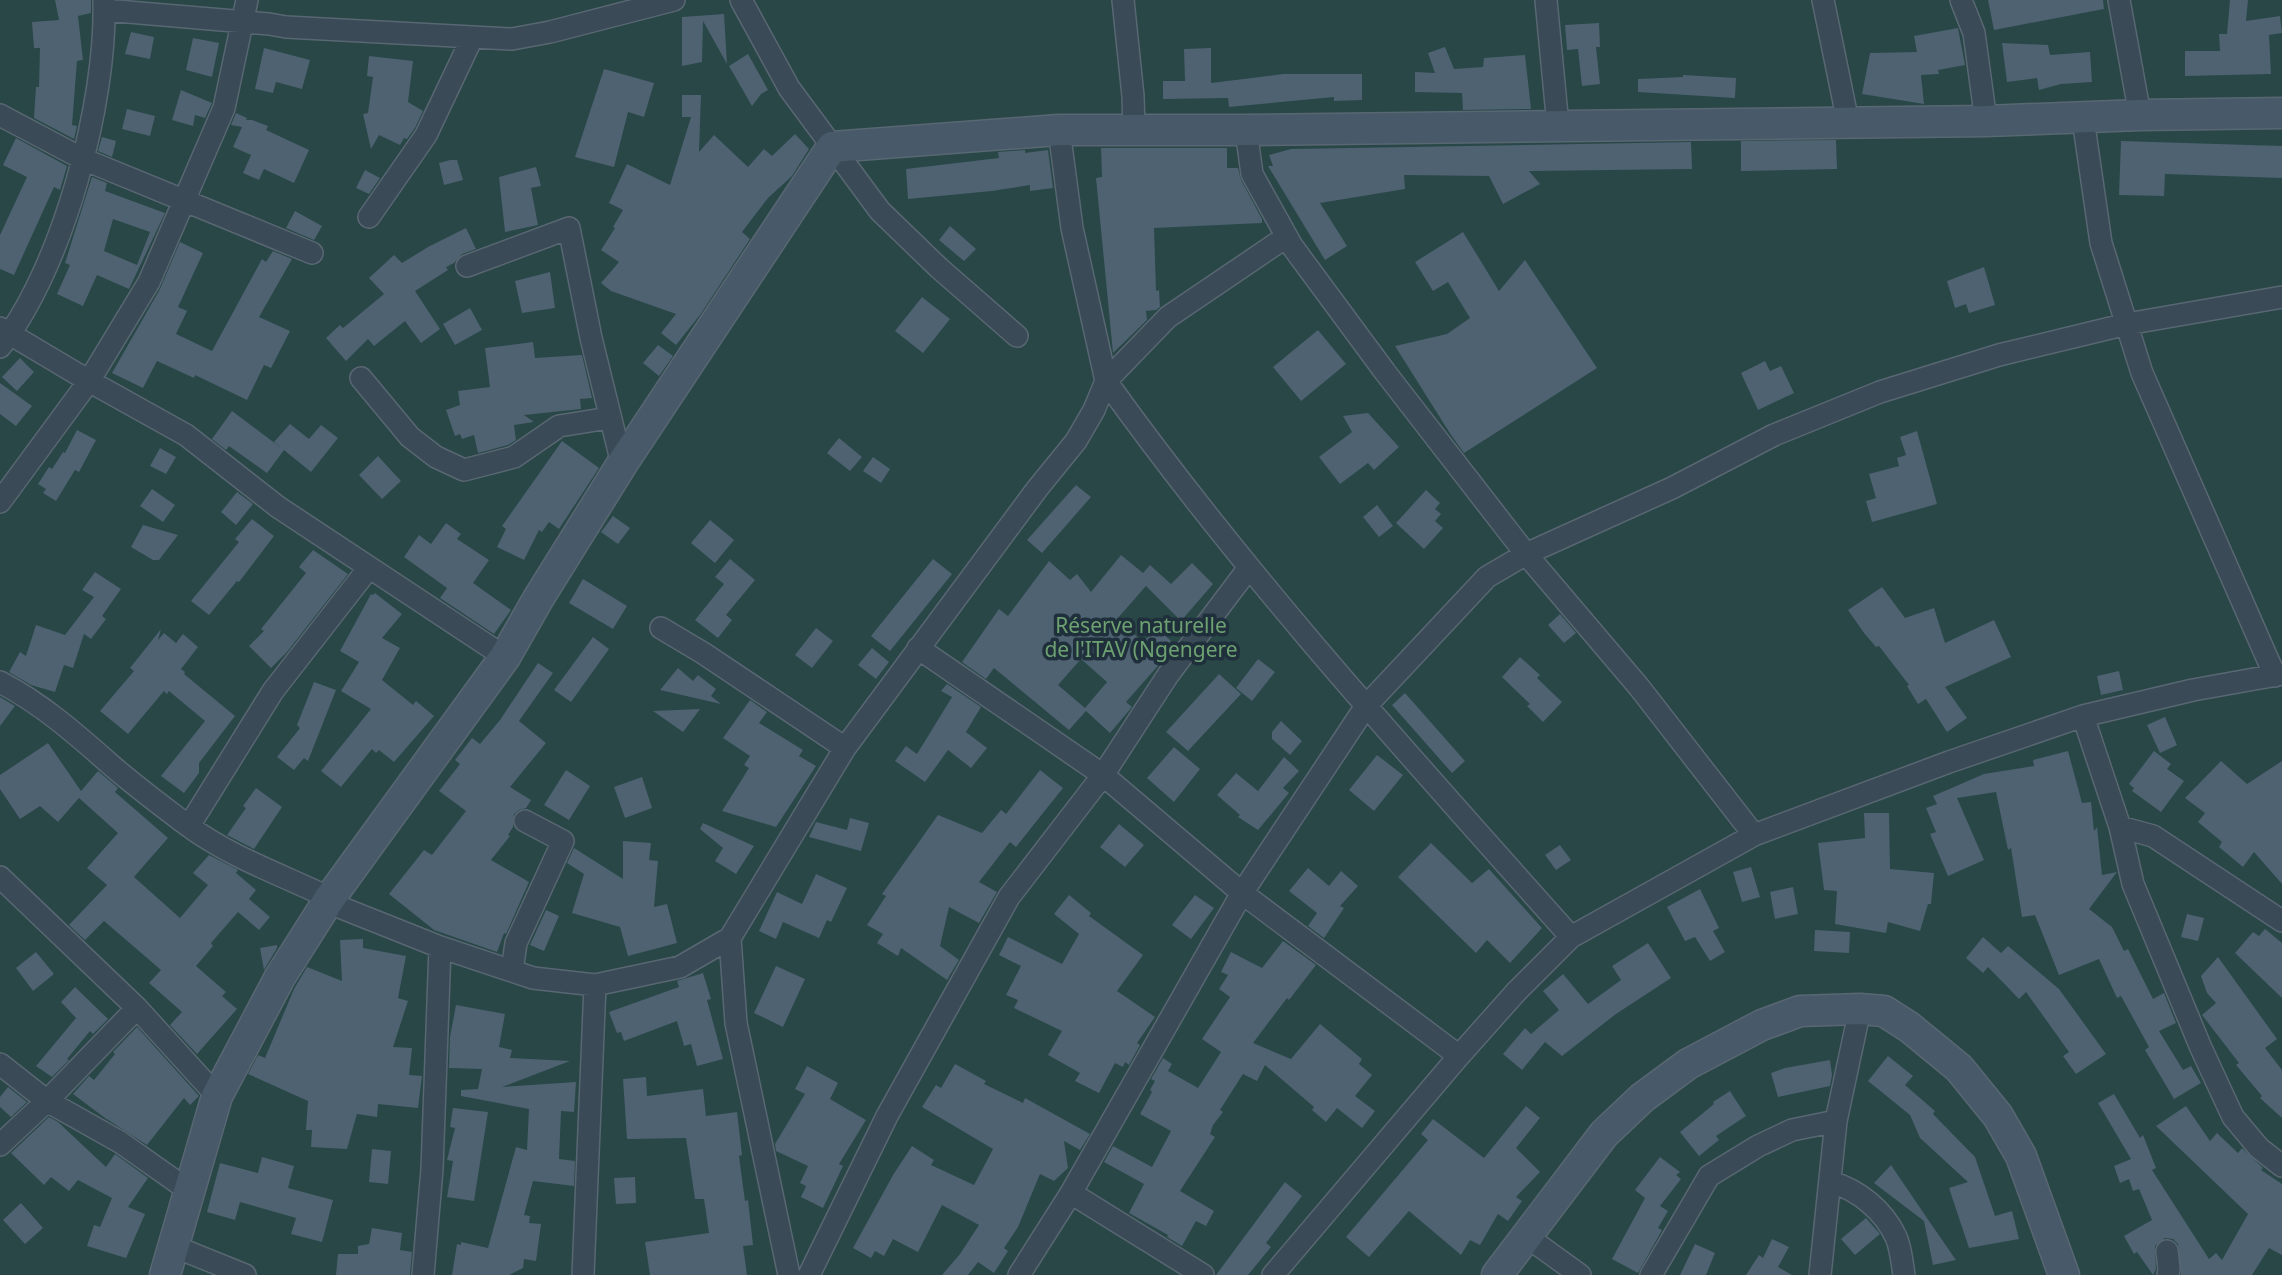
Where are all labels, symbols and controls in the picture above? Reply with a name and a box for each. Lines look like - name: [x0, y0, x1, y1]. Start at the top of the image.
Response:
- park label: Réserve naturelle de l'ITAV (Ngengere: [1044, 611, 1238, 663]

